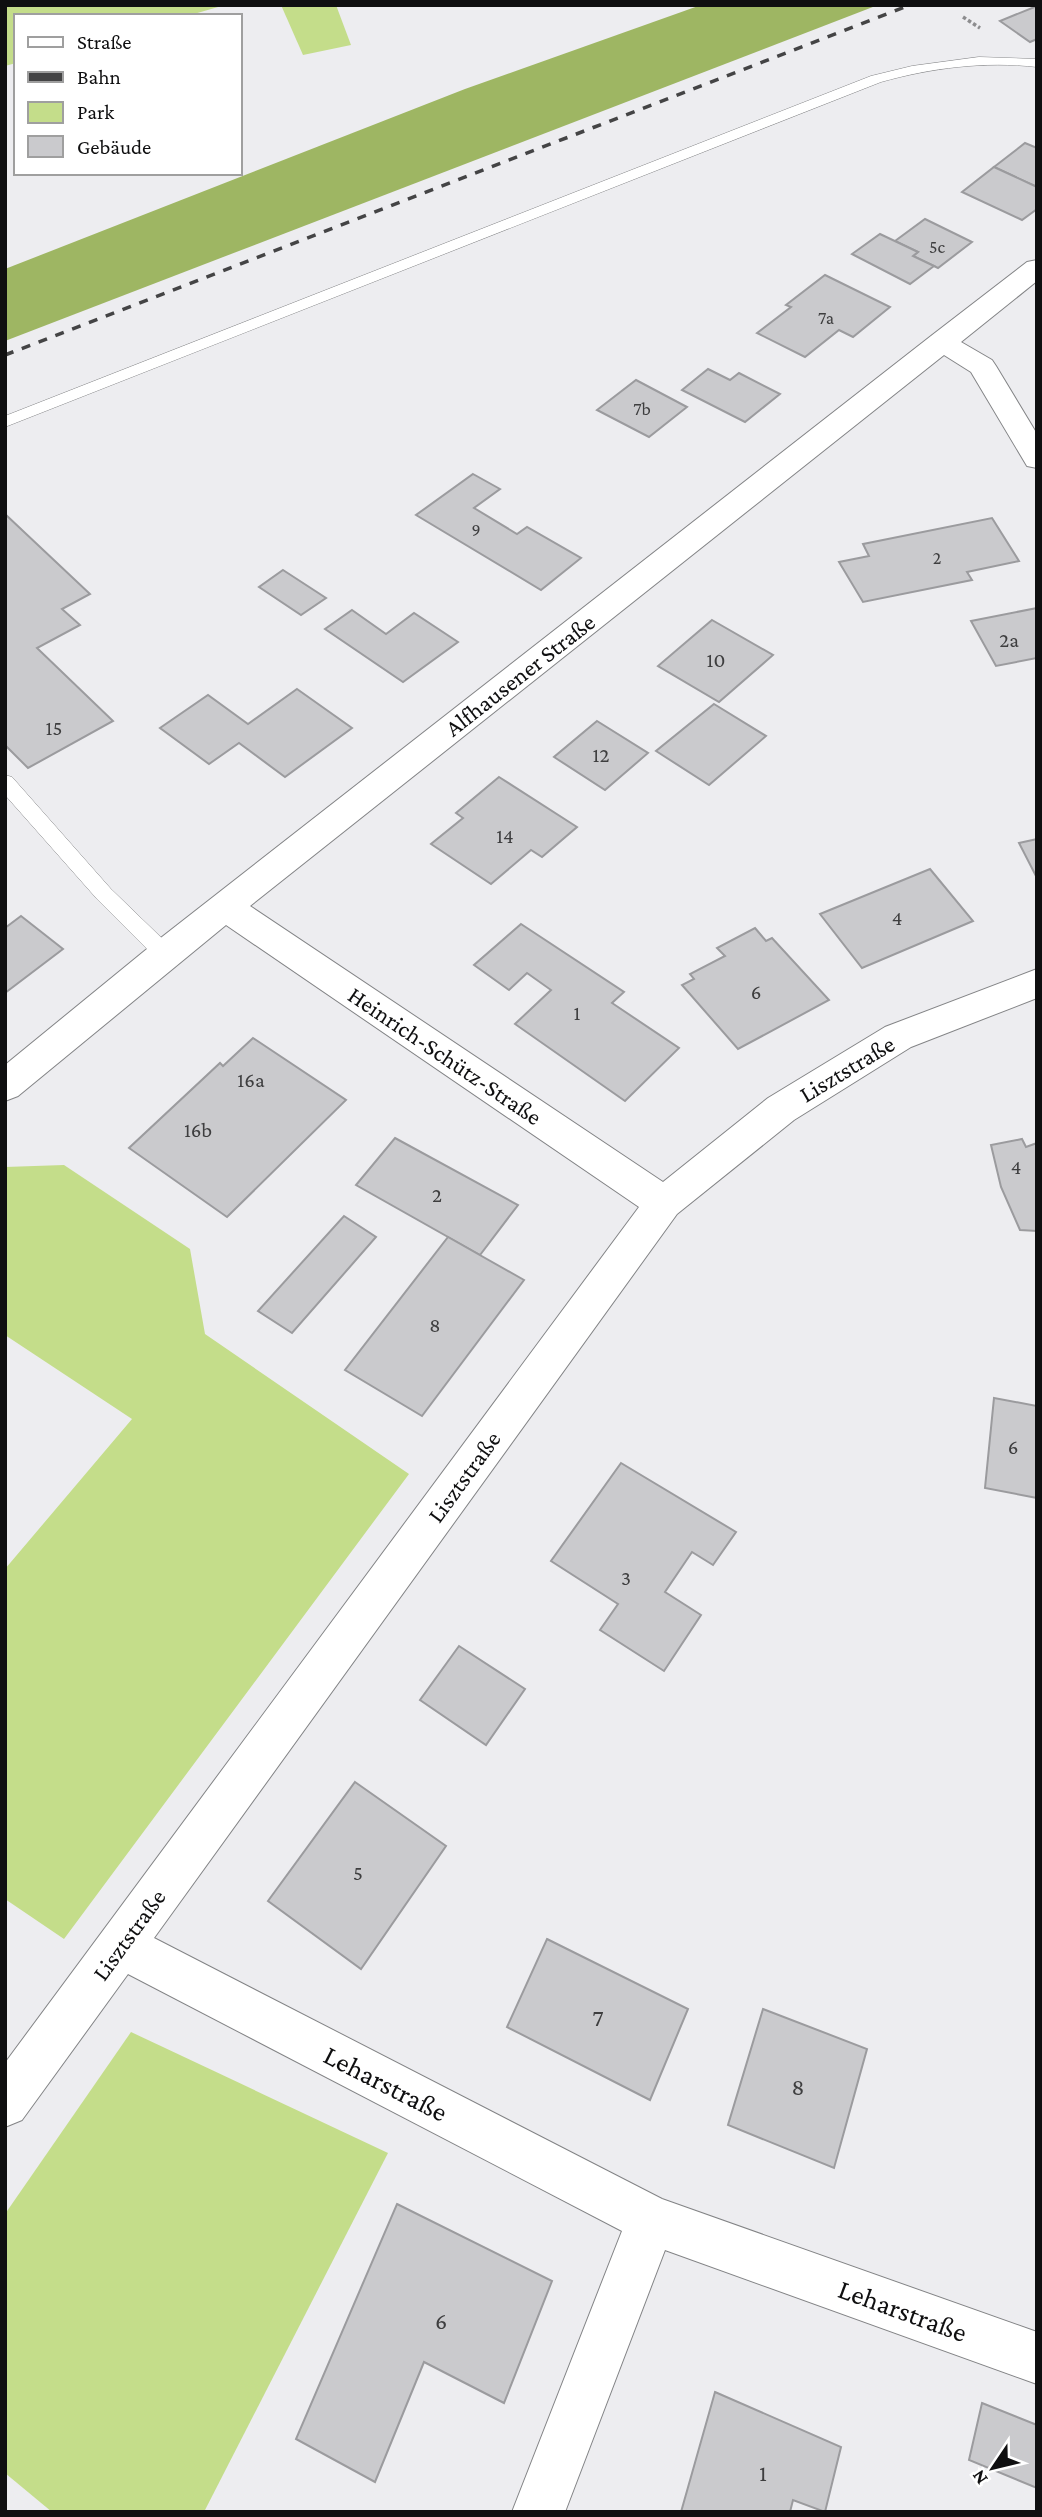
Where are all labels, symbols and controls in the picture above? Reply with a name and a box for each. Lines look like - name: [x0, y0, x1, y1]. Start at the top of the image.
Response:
- legend: [14, 14, 242, 175]
- text: Straße: [77, 30, 131, 54]
- text: Bahn: [77, 65, 121, 89]
- text: Park: [77, 100, 114, 124]
- text: Gebäude: [77, 135, 151, 159]
- house number: 5c: [929, 237, 946, 257]
- house number: 7a: [818, 308, 834, 328]
- house number: 7b: [633, 399, 651, 419]
- house number: 9: [471, 520, 481, 540]
- house number: 2: [933, 548, 941, 568]
- street label: Alfhausener Straße: [440, 608, 600, 741]
- house number: 2a: [999, 628, 1019, 652]
- house number: 10: [707, 648, 725, 672]
- house number: 15: [46, 716, 62, 740]
- house number: 12: [593, 743, 609, 767]
- house number: 14: [496, 824, 514, 848]
- house number: 4: [892, 906, 902, 930]
- house number: 6: [751, 980, 761, 1004]
- street label: Heinrich-Schütz-Straße: [343, 981, 547, 1130]
- house number: 1: [574, 1001, 581, 1025]
- street label: Lisztstraße: [794, 1030, 899, 1107]
- house number: 16a: [237, 1068, 265, 1092]
- house number: 16b: [184, 1118, 212, 1142]
- house number: 4: [1011, 1155, 1021, 1179]
- house number: 2: [432, 1183, 442, 1207]
- house number: 8: [429, 1313, 441, 1337]
- street label: Lisztstraße: [422, 1426, 506, 1528]
- house number: 6: [1008, 1435, 1018, 1459]
- house number: 3: [621, 1566, 631, 1590]
- house number: 5: [353, 1861, 363, 1885]
- street label: Lisztstraße: [87, 1884, 171, 1986]
- house number: 7: [592, 2004, 604, 2031]
- street label: Leharstraße: [319, 2039, 453, 2128]
- house number: 8: [792, 2073, 804, 2100]
- street label: Leharstraße: [834, 2273, 971, 2348]
- house number: 6: [435, 2307, 447, 2334]
- north arrow: [958, 2433, 1028, 2503]
- house number: 1: [759, 2459, 767, 2486]
- text: N: [967, 2466, 992, 2489]

